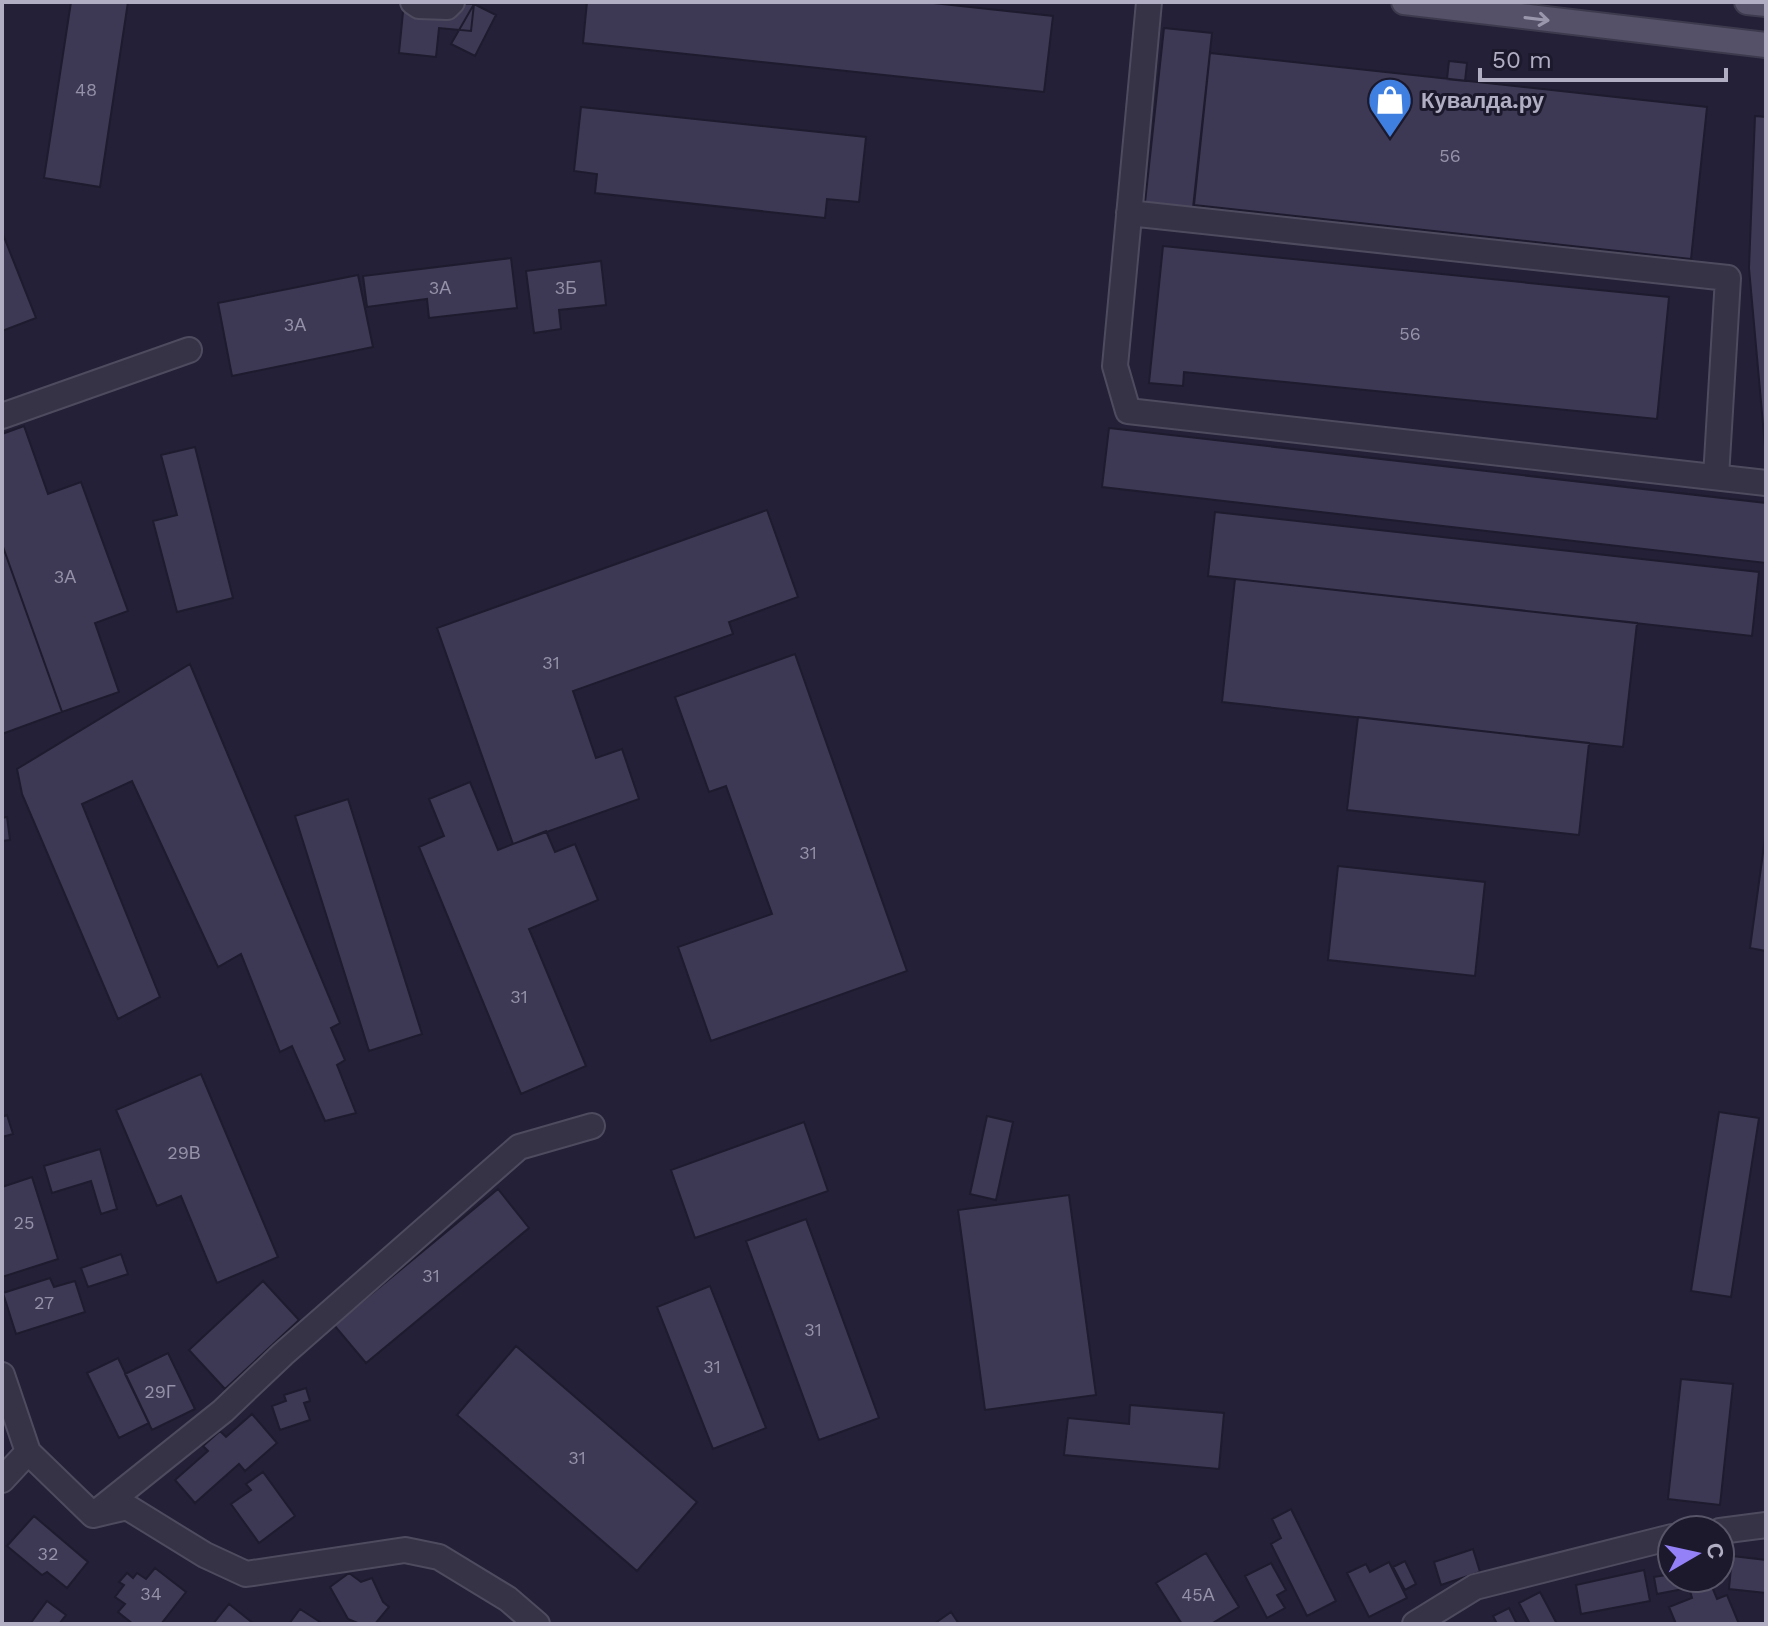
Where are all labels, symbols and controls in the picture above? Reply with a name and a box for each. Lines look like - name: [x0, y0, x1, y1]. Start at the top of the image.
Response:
- one-way arrow: [1523, 11, 1550, 26]
- scale bar: [1480, 32, 1726, 82]
- text: 50 m: [1492, 46, 1552, 74]
- shop icon: Кувалда.ру: [1366, 76, 1414, 139]
- house number: 48: [75, 79, 97, 100]
- place label: Кувалда.ру: [1421, 88, 1545, 113]
- house number: 56: [1439, 145, 1461, 166]
- house number: 3А: [429, 277, 451, 298]
- house number: 3Б: [555, 277, 577, 298]
- house number: 3А: [284, 314, 306, 335]
- house number: 56: [1399, 323, 1421, 344]
- house number: 3А: [54, 566, 76, 587]
- house number: 31: [542, 652, 560, 673]
- house number: 31: [799, 842, 817, 863]
- house number: 31: [510, 986, 528, 1007]
- house number: 29В: [167, 1142, 201, 1163]
- house number: 25: [14, 1212, 34, 1233]
- house number: 31: [422, 1265, 440, 1286]
- house number: 27: [34, 1292, 54, 1313]
- house number: 31: [804, 1319, 822, 1340]
- house number: 31: [703, 1356, 721, 1377]
- house number: 29Г: [144, 1381, 176, 1402]
- house number: 31: [568, 1447, 586, 1468]
- north arrow: [1656, 1514, 1736, 1594]
- text: С: [1702, 1541, 1729, 1561]
- house number: 32: [38, 1543, 59, 1564]
- house number: 34: [140, 1583, 162, 1604]
- house number: 45А: [1181, 1584, 1215, 1605]

